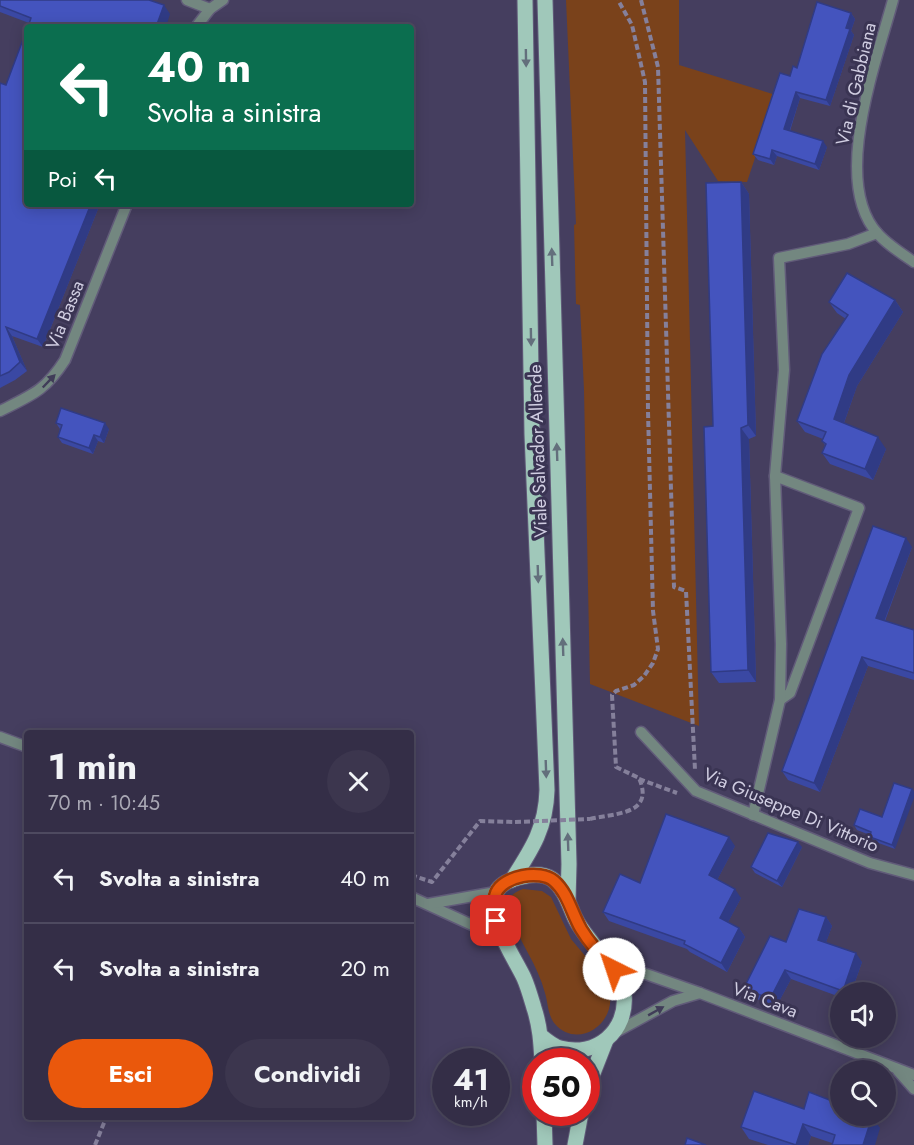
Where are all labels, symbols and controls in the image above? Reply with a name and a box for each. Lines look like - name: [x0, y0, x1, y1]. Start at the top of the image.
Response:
- street label: Via di Gabbiana: [829, 20, 883, 148]
- text: 40 m: [147, 37, 251, 98]
- icon: left: [48, 48, 126, 126]
- one-way arrow: [521, 49, 531, 68]
- text: Svolta a sinistra: [147, 93, 322, 132]
- icon: left: [89, 162, 122, 195]
- text: Poi: [48, 163, 77, 195]
- one-way arrow: [547, 247, 556, 266]
- street label: Via Bassa: [39, 277, 91, 353]
- one-way arrow: [526, 328, 535, 347]
- street label: Viale Salvador Allende: [522, 364, 554, 538]
- one-way arrow: [42, 373, 56, 388]
- one-way arrow: [552, 442, 562, 461]
- one-way arrow: [533, 565, 542, 584]
- one-way arrow: [558, 637, 567, 656]
- text: 1 min: [48, 740, 137, 792]
- button: close: [327, 750, 390, 813]
- one-way arrow: [541, 760, 550, 779]
- street label: Via Giuseppe Di Vittorio: [699, 761, 883, 859]
- text: 70 m · 10:45: [48, 789, 160, 818]
- one-way arrow: [563, 832, 573, 851]
- icon: left: [48, 862, 81, 895]
- text: Svolta a sinistra: [99, 862, 260, 894]
- text: 40 m: [340, 862, 390, 894]
- pin: [470, 895, 521, 946]
- icon: arrive: [479, 904, 512, 937]
- position arrow: [582, 937, 646, 1001]
- icon: left: [48, 952, 81, 985]
- text: Svolta a sinistra: [99, 952, 260, 984]
- text: 20 m: [341, 952, 390, 984]
- street label: Via Cava: [729, 976, 801, 1024]
- map controls: [830, 982, 896, 1126]
- button: sound: [830, 982, 896, 1048]
- one-way arrow: [647, 1006, 664, 1016]
- button: Esci: [48, 1039, 213, 1108]
- button: Condividi: [225, 1039, 390, 1108]
- speed limit sign: 50: [522, 1048, 600, 1126]
- text: 41: [453, 1058, 489, 1101]
- button: search: [830, 1060, 896, 1126]
- text: km/h: [454, 1091, 488, 1113]

